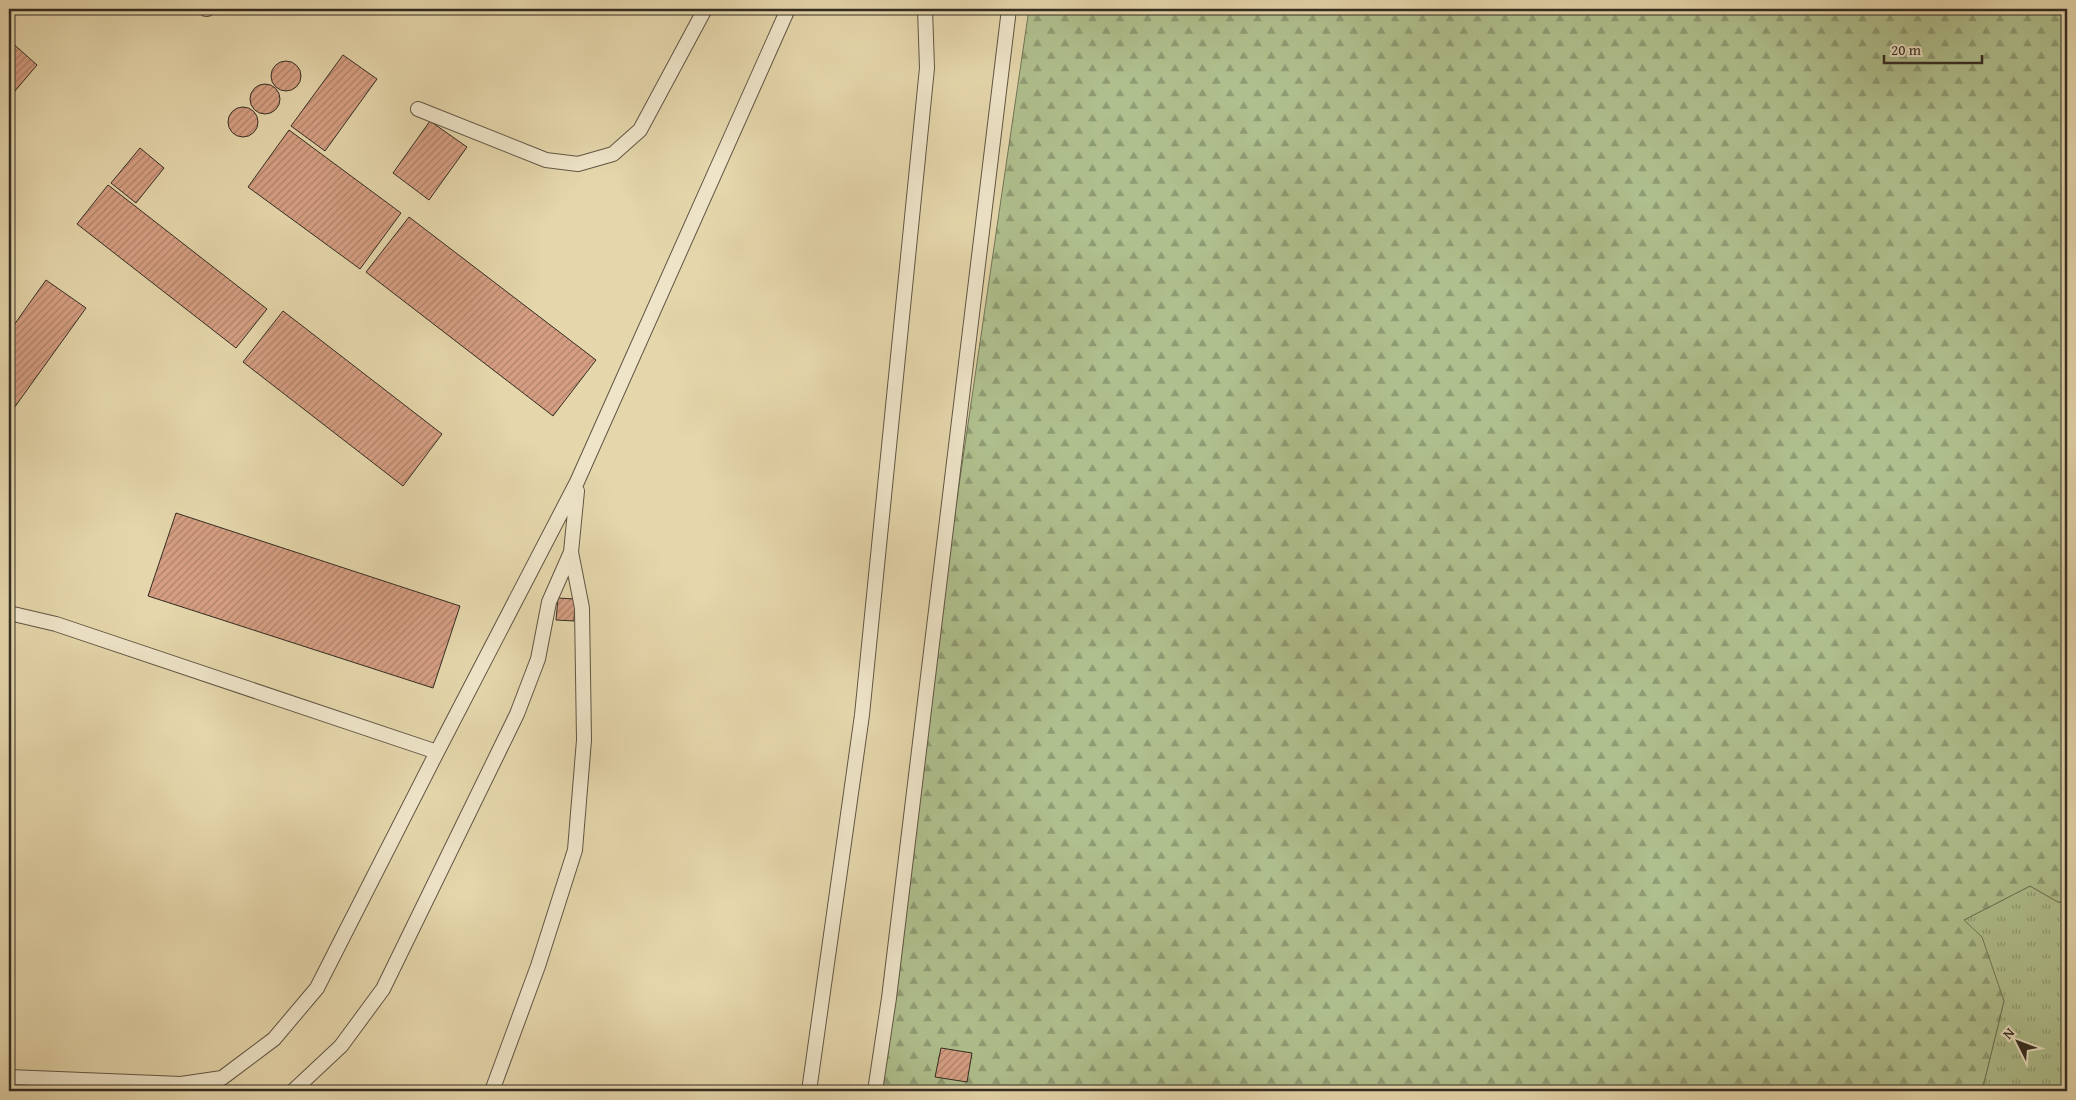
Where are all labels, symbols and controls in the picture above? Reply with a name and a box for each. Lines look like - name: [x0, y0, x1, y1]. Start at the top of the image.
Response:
- scale bar: [1884, 32, 1981, 64]
- text: 20 m: [1891, 39, 1922, 60]
- north arrow: [1994, 1018, 2044, 1068]
- text: N: [1998, 1023, 2019, 1043]

